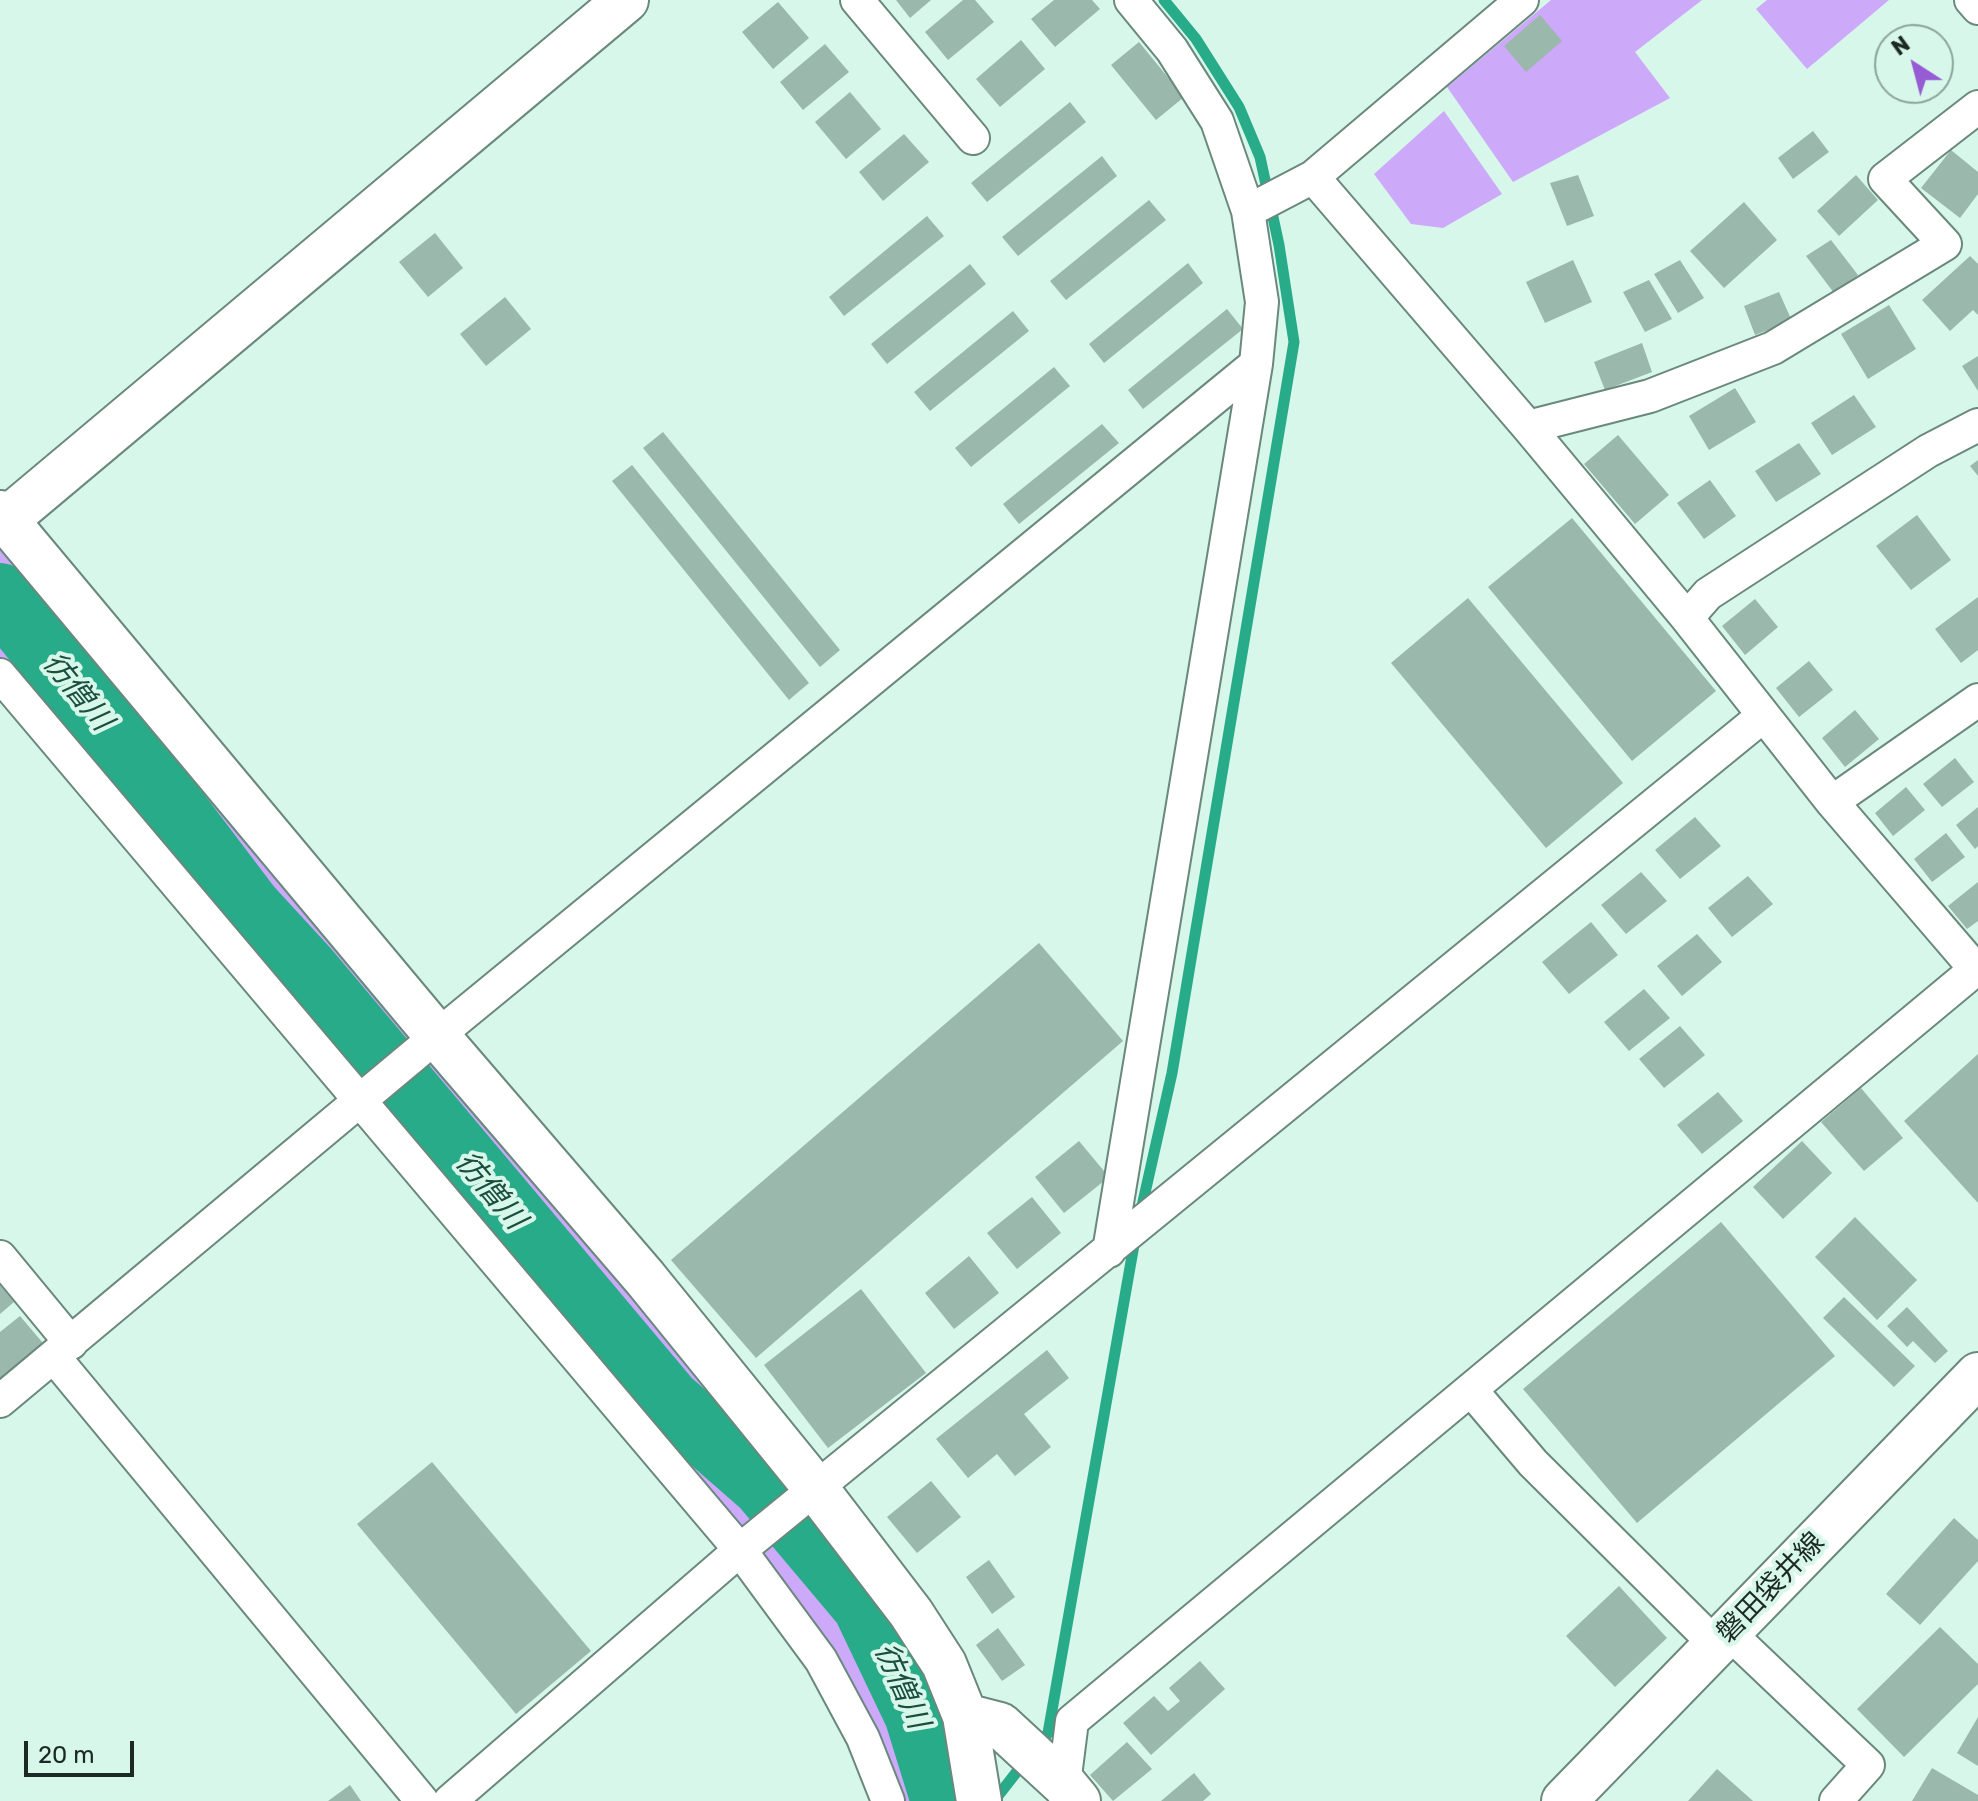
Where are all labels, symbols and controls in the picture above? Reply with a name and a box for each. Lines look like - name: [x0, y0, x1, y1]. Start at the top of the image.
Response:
- north arrow: [1874, 24, 1954, 104]
- text: N: [1886, 30, 1915, 61]
- water label: 彷僧川: [35, 646, 119, 738]
- water label: 彷僧川: [447, 1145, 533, 1237]
- street label: 磐田袋井線: [1710, 1526, 1832, 1650]
- water label: 彷僧川: [866, 1638, 936, 1734]
- scale bar: [28, 1725, 138, 1775]
- text: 20 m: [38, 1741, 95, 1769]

